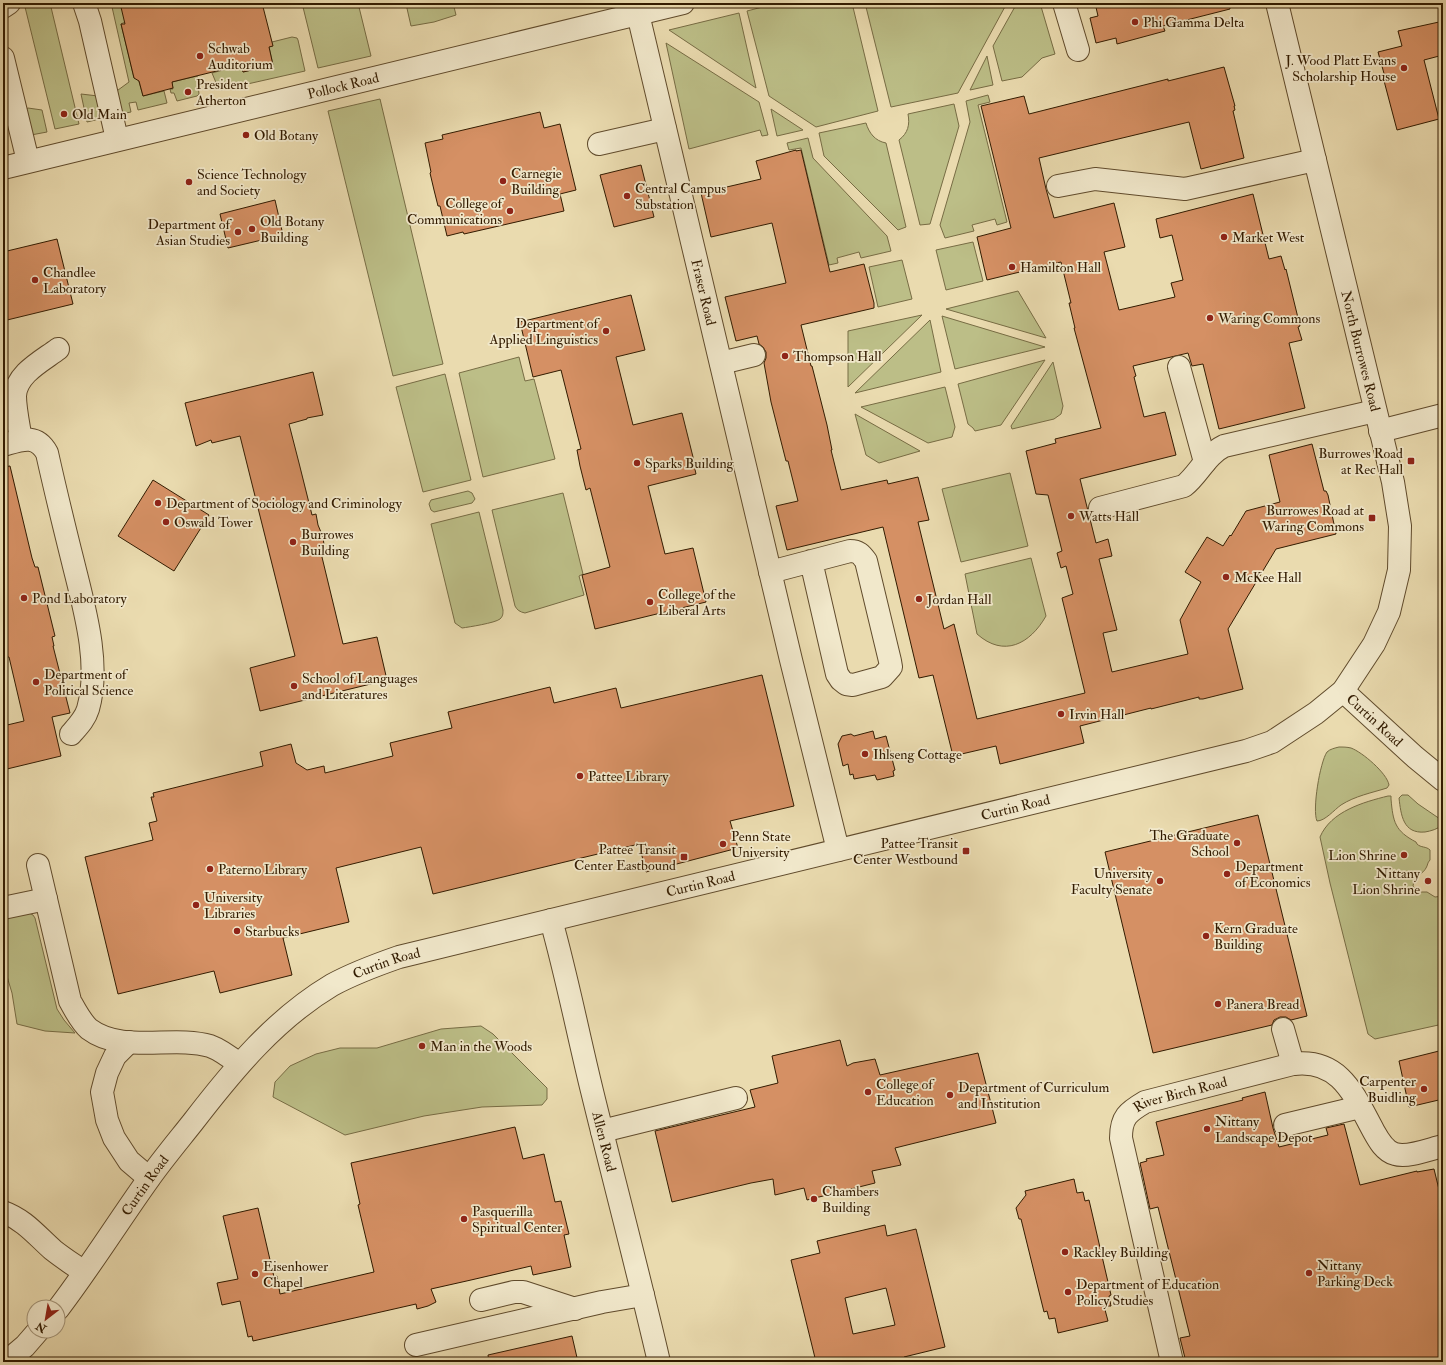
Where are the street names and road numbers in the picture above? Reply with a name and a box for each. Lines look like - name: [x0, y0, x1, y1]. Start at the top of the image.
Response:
- street label: Pollock Road: [306, 69, 381, 103]
- street label: Fraser Road: [687, 258, 720, 327]
- street label: North Burrowes Road: [1337, 289, 1384, 413]
- street label: Curtin Road: [1343, 690, 1406, 751]
- street label: Curtin Road: [979, 791, 1052, 824]
- street label: Curtin Road: [664, 868, 737, 901]
- street label: Curtin Road: [350, 944, 422, 983]
- street label: River Birch Road: [1130, 1073, 1229, 1116]
- street label: Allen Road: [588, 1109, 620, 1174]
- street label: Curtin Road: [118, 1152, 172, 1219]

